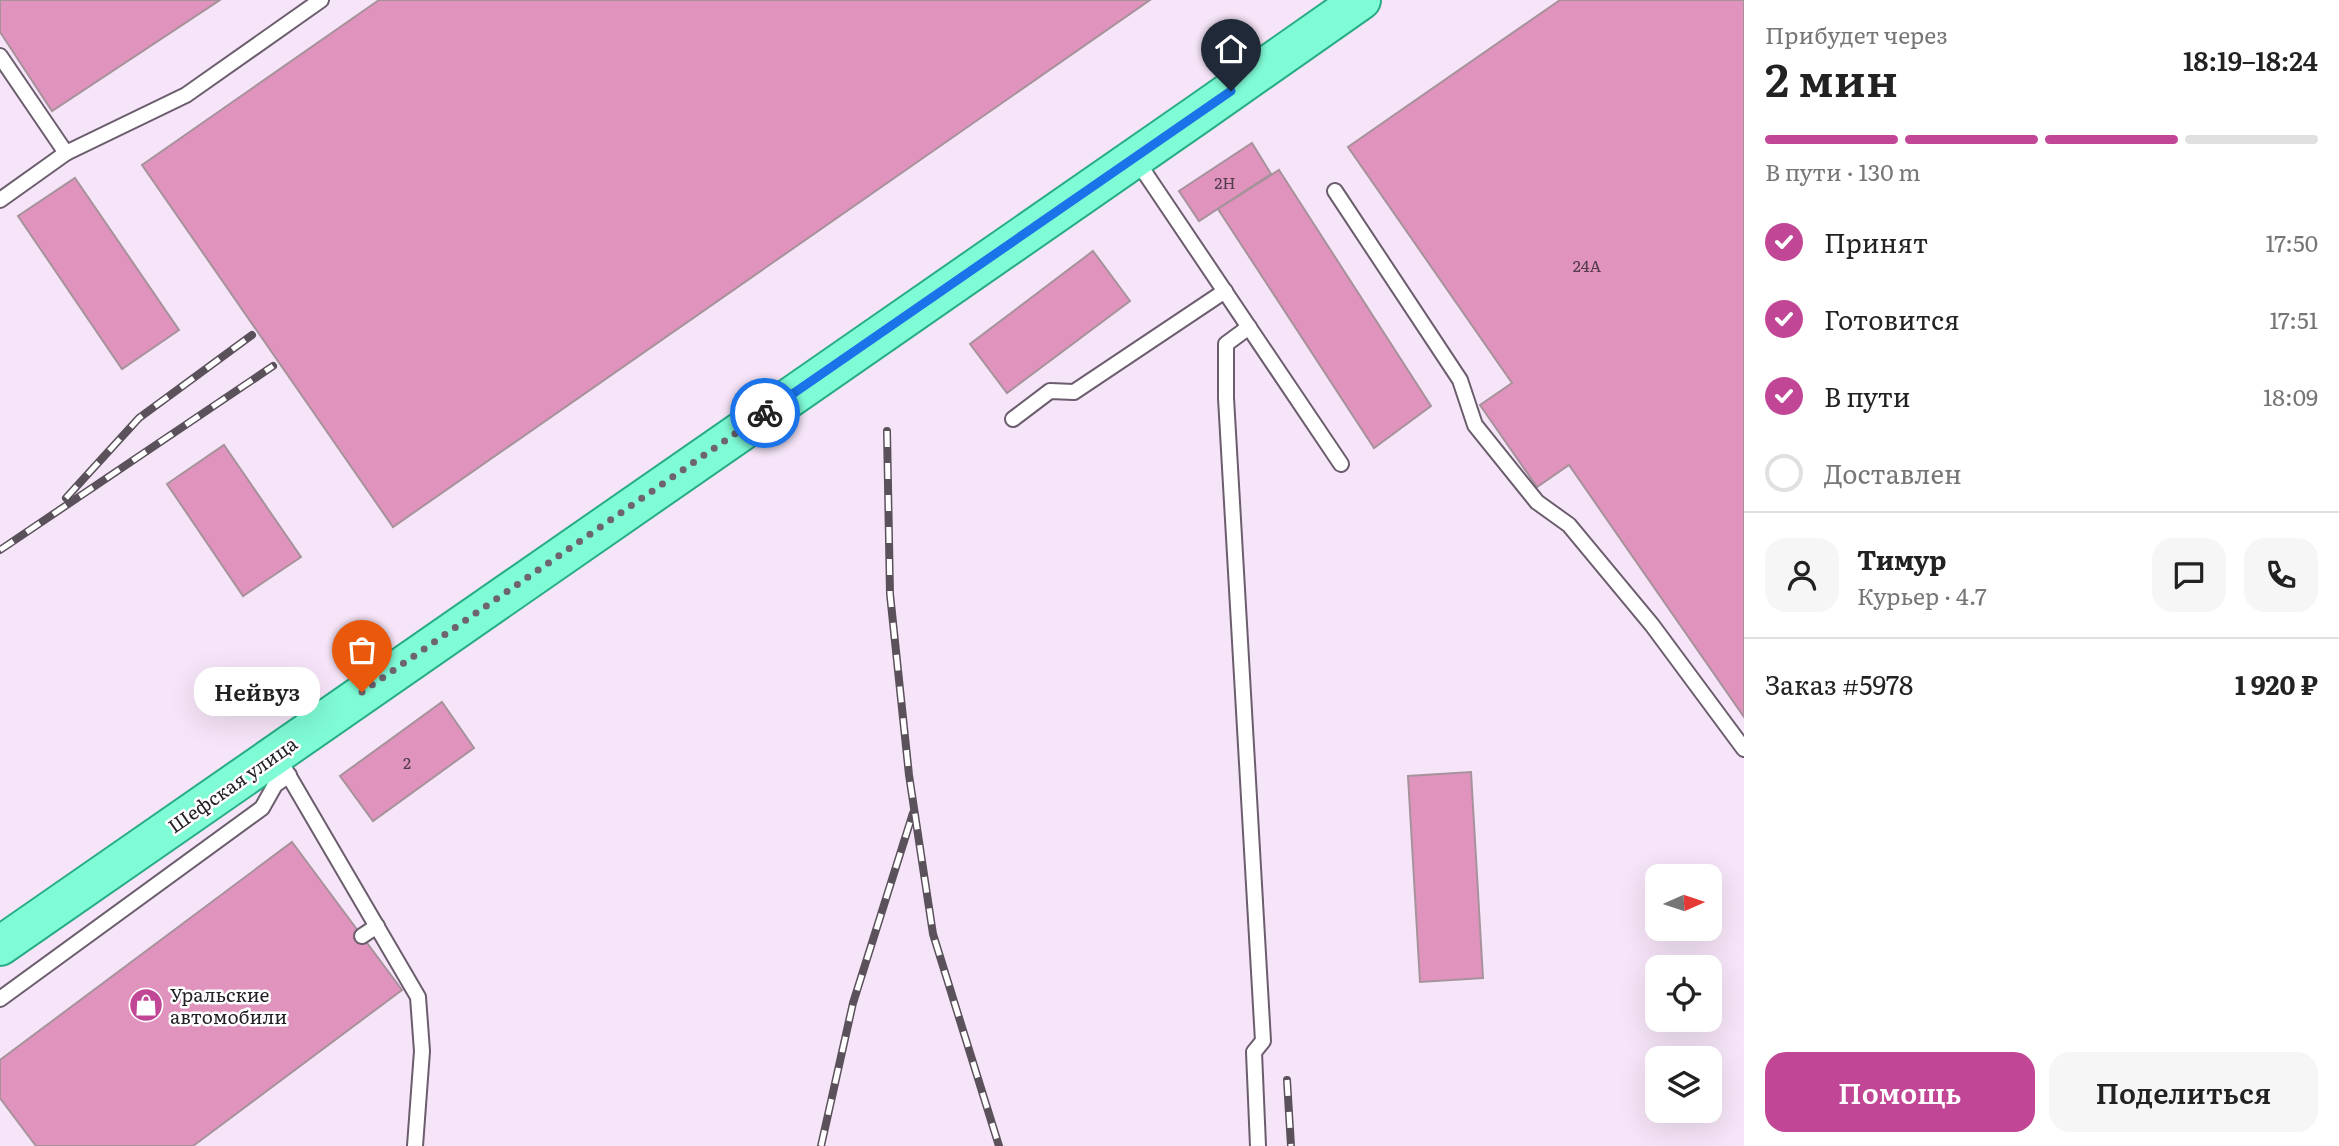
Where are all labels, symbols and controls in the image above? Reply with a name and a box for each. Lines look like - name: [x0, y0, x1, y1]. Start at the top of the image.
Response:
- text: Прибудет через: [1765, 17, 1948, 51]
- pin: [1201, 19, 1261, 91]
- icon: home: [1212, 30, 1250, 68]
- text: 18:19–18:24: [2183, 40, 2318, 79]
- text: 2 мин: [1765, 43, 1898, 111]
- text: В пути · 130 m: [1765, 154, 1920, 188]
- house number: 2Н: [1214, 170, 1236, 194]
- text: Принят: [1824, 222, 1928, 261]
- icon: check: [1765, 223, 1803, 261]
- text: 17:50: [2265, 225, 2318, 259]
- house number: 24А: [1573, 253, 1602, 277]
- text: Готовится: [1824, 299, 1960, 338]
- icon: check: [1765, 300, 1803, 338]
- text: 17:51: [2269, 302, 2318, 336]
- text: В пути: [1824, 376, 1911, 415]
- icon: check: [1765, 377, 1803, 415]
- courier: [730, 378, 800, 448]
- text: 18:09: [2263, 379, 2318, 413]
- icon: bike: [746, 394, 784, 432]
- text: Доставлен: [1824, 453, 1962, 492]
- button: person: [1765, 538, 1839, 612]
- button: chat: [2152, 538, 2226, 612]
- button: phone: [2244, 538, 2318, 612]
- text: Тимур: [1857, 539, 1946, 578]
- text: Курьер · 4.7: [1857, 578, 1987, 612]
- pin: [332, 620, 392, 692]
- icon: bag: [343, 631, 381, 669]
- text: Заказ #5978: [1765, 664, 1913, 703]
- text: 1 920 ₽: [2235, 664, 2318, 703]
- callout: Нейвуз: [194, 668, 320, 716]
- text: Нейвуз: [214, 674, 300, 708]
- street label: Шефская улица: [162, 728, 303, 839]
- house number: 2: [403, 750, 411, 774]
- north arrow: [1645, 864, 1722, 942]
- map controls: [1645, 864, 1722, 1123]
- button: locate: [1645, 955, 1722, 1032]
- place label: Уральские автомобили: [170, 980, 287, 1030]
- shop icon: Уральские автомобили: [127, 986, 165, 1024]
- button: layers: [1645, 1046, 1722, 1123]
- button: Помощь: [1765, 1052, 2035, 1132]
- button: Поделиться: [2049, 1052, 2318, 1132]

